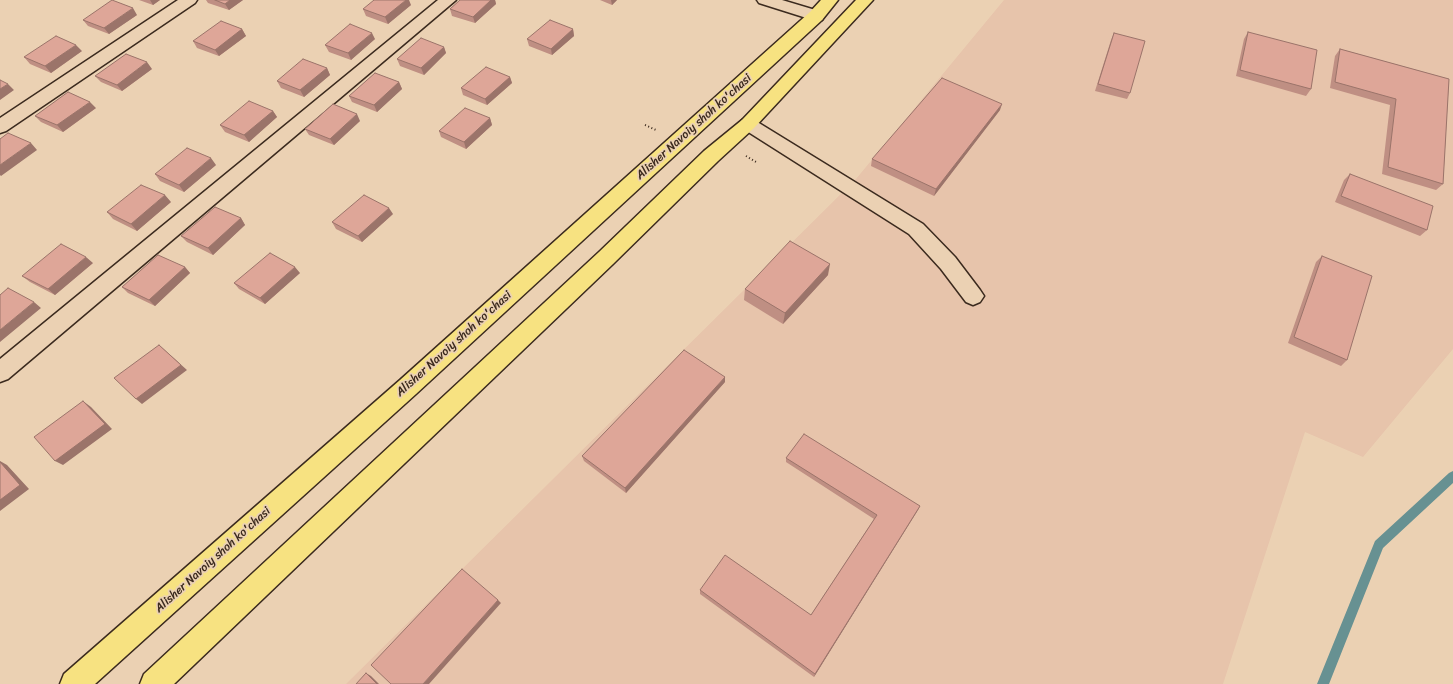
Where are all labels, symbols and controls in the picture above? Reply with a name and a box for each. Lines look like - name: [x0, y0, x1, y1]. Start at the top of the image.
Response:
- street label: Alisher Navoiy shoh ko'chasi: [633, 71, 755, 183]
- street label: Alisher Navoiy shoh ko'chasi: [393, 288, 515, 400]
- street label: Alisher Navoiy shoh ko'chasi: [152, 504, 274, 616]

